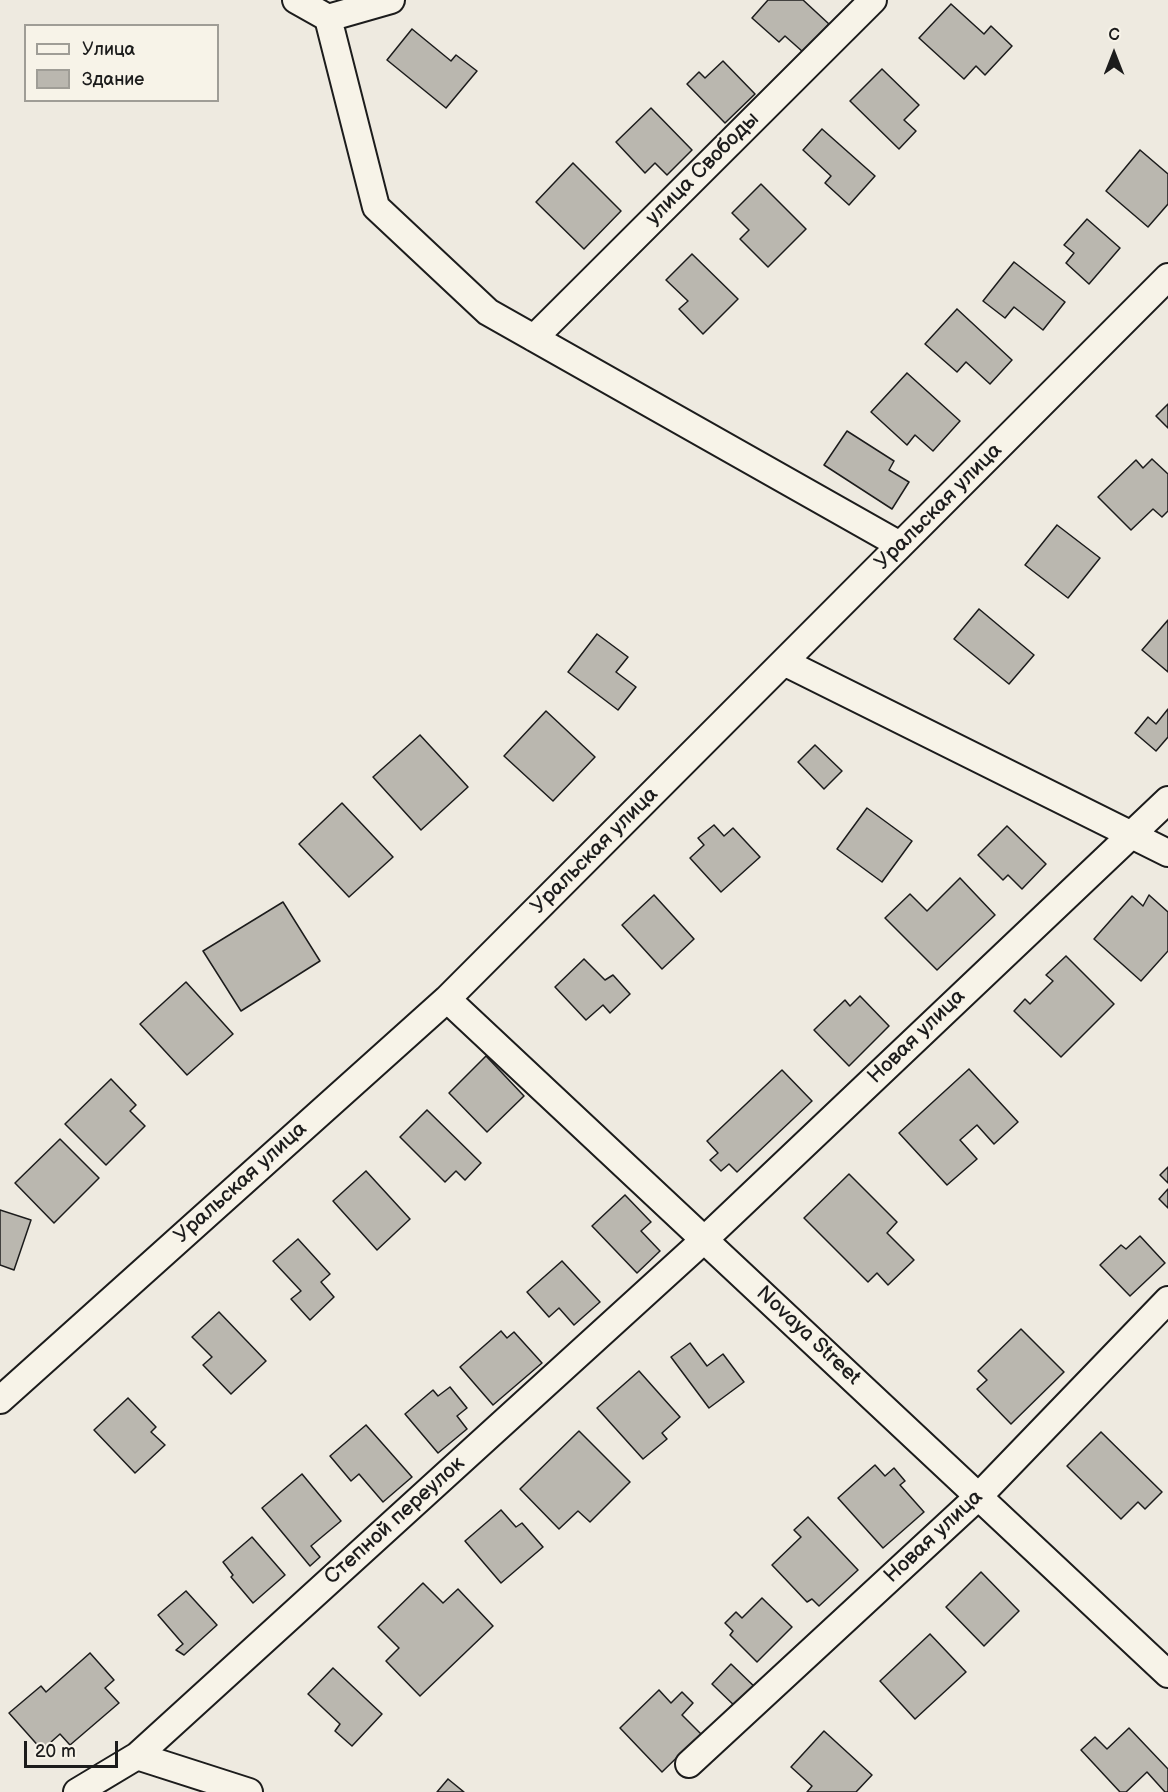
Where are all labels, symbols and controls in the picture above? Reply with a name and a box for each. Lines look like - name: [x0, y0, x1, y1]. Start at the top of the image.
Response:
- legend: [24, 24, 219, 102]
- north arrow: [1084, 24, 1144, 84]
- text: С: [1108, 26, 1120, 45]
- text: Улица: [82, 39, 135, 60]
- text: Здание: [82, 69, 144, 90]
- street label: улица Свободы: [641, 107, 765, 231]
- street label: Уральская улица: [870, 438, 1008, 576]
- street label: Уральская улица: [526, 782, 664, 920]
- street label: Новая улица: [863, 984, 971, 1090]
- street label: Уральская улица: [170, 1117, 312, 1249]
- street label: Novaya Street: [751, 1281, 865, 1391]
- street label: Степной переулок: [320, 1452, 470, 1590]
- street label: Новая улица: [880, 1485, 988, 1589]
- scale bar: [27, 1729, 122, 1767]
- text: 20 m: [35, 1741, 76, 1762]

